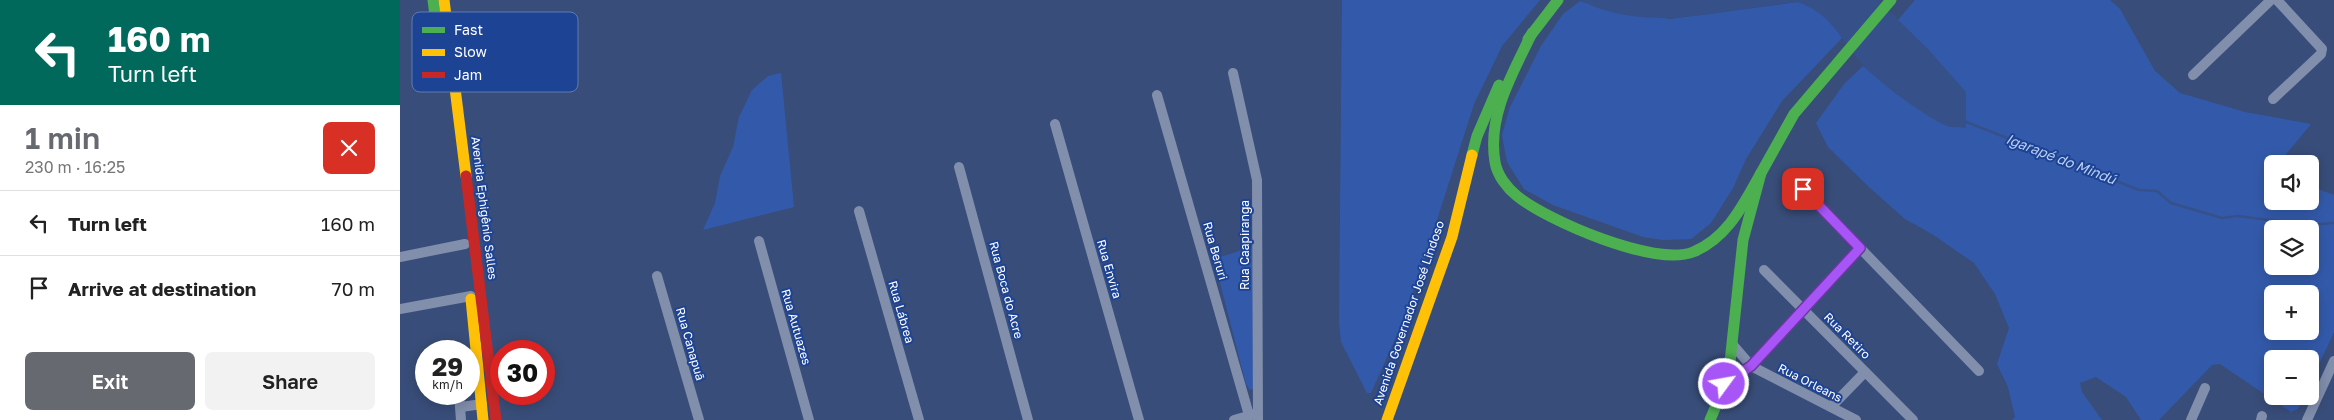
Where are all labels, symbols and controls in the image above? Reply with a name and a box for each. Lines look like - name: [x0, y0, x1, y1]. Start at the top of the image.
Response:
- legend: [412, 12, 578, 92]
- text: 160 m: [108, 18, 210, 60]
- icon: left: [25, 20, 90, 85]
- text: Fast: [454, 21, 483, 38]
- text: Slow: [454, 43, 487, 60]
- text: Turn left: [108, 60, 197, 87]
- text: Jam: [454, 66, 482, 83]
- text: 1 min: [25, 120, 100, 156]
- button: close: [323, 122, 375, 174]
- water label: Igarapé do Mindú: [2004, 130, 2120, 188]
- street label: Avenida Ephigênio Salles: [468, 135, 501, 280]
- map controls: [2264, 155, 2319, 405]
- button: sound: [2264, 155, 2319, 210]
- text: 230 m · 16:25: [25, 157, 125, 177]
- pin: [1782, 168, 1824, 210]
- icon: arrive: [1789, 175, 1817, 203]
- street label: Rua Caapiranga: [1237, 200, 1252, 290]
- icon: left: [25, 209, 53, 237]
- text: Turn left: [68, 212, 147, 235]
- text: 160 m: [321, 212, 375, 235]
- street label: Avenida Governador José Lindoso: [1370, 219, 1447, 407]
- street label: Rua Beruri: [1200, 220, 1231, 282]
- button: layers: [2264, 220, 2319, 275]
- street label: Rua Envira: [1094, 238, 1125, 300]
- street label: Rua Boca do Acre: [986, 240, 1027, 340]
- icon: arrive: [25, 274, 53, 302]
- text: Arrive at destination: [68, 277, 256, 300]
- text: 70 m: [332, 277, 375, 300]
- street label: Rua Lábrea: [885, 279, 918, 345]
- button: +: [2264, 285, 2319, 340]
- street label: Rua Autuazes: [778, 287, 814, 367]
- street label: Rua Canapuã: [673, 306, 708, 382]
- street label: Rua Retiro: [1821, 309, 1874, 362]
- speed limit sign: 30: [490, 340, 555, 405]
- button: −: [2264, 350, 2319, 405]
- text: 29: [432, 351, 463, 382]
- button: Exit: [25, 352, 195, 410]
- button: Share: [205, 352, 375, 410]
- position arrow: [1697, 357, 1749, 409]
- street label: Rua Orleans: [1776, 360, 1845, 405]
- text: km/h: [432, 377, 463, 392]

